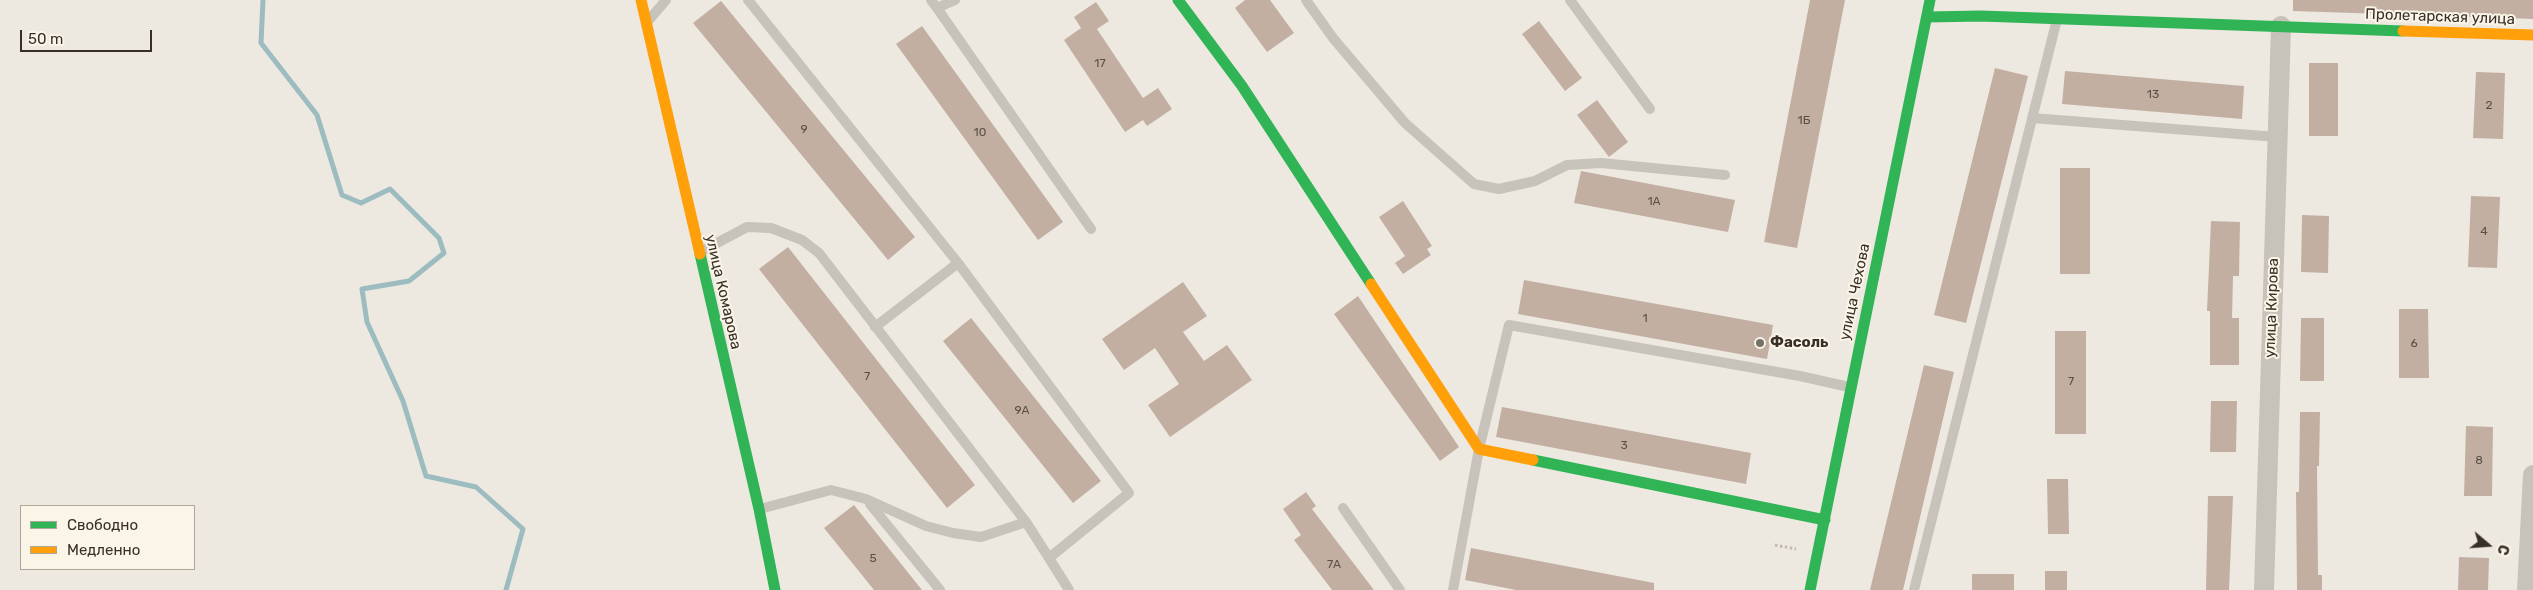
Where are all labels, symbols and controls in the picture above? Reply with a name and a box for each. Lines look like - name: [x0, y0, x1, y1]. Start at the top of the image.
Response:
- street label: Пролетарская улица: [2365, 5, 2515, 29]
- scale bar: [22, 20, 155, 52]
- text: 50 m: [28, 30, 63, 48]
- house number: 17: [1094, 57, 1106, 71]
- house number: 13: [2147, 88, 2159, 102]
- house number: 2: [2485, 99, 2493, 113]
- house number: 1Б: [1798, 114, 1810, 128]
- house number: 9: [800, 123, 808, 137]
- house number: 10: [974, 126, 986, 140]
- house number: 1А: [1647, 195, 1661, 209]
- house number: 4: [2480, 225, 2488, 239]
- street label: улица Комарова: [701, 233, 745, 351]
- street label: улица Чехова: [1836, 242, 1874, 342]
- street label: улица Кирова: [2261, 258, 2283, 358]
- house number: 1: [1642, 312, 1648, 326]
- place label: Фасоль: [1770, 334, 1828, 352]
- marker: Фасоль: [1754, 337, 1766, 349]
- house number: 6: [2410, 337, 2418, 351]
- house number: 7: [864, 370, 870, 384]
- house number: 7: [2068, 375, 2074, 389]
- house number: 9А: [1014, 404, 1030, 418]
- house number: 3: [1620, 439, 1628, 453]
- house number: 8: [2475, 454, 2483, 468]
- legend: [20, 505, 195, 570]
- text: Свободно: [67, 516, 138, 534]
- north arrow: [2463, 520, 2513, 570]
- text: Медленно: [67, 541, 140, 559]
- text: С: [2493, 542, 2512, 557]
- house number: 5: [869, 552, 877, 566]
- house number: 7А: [1327, 558, 1341, 572]

